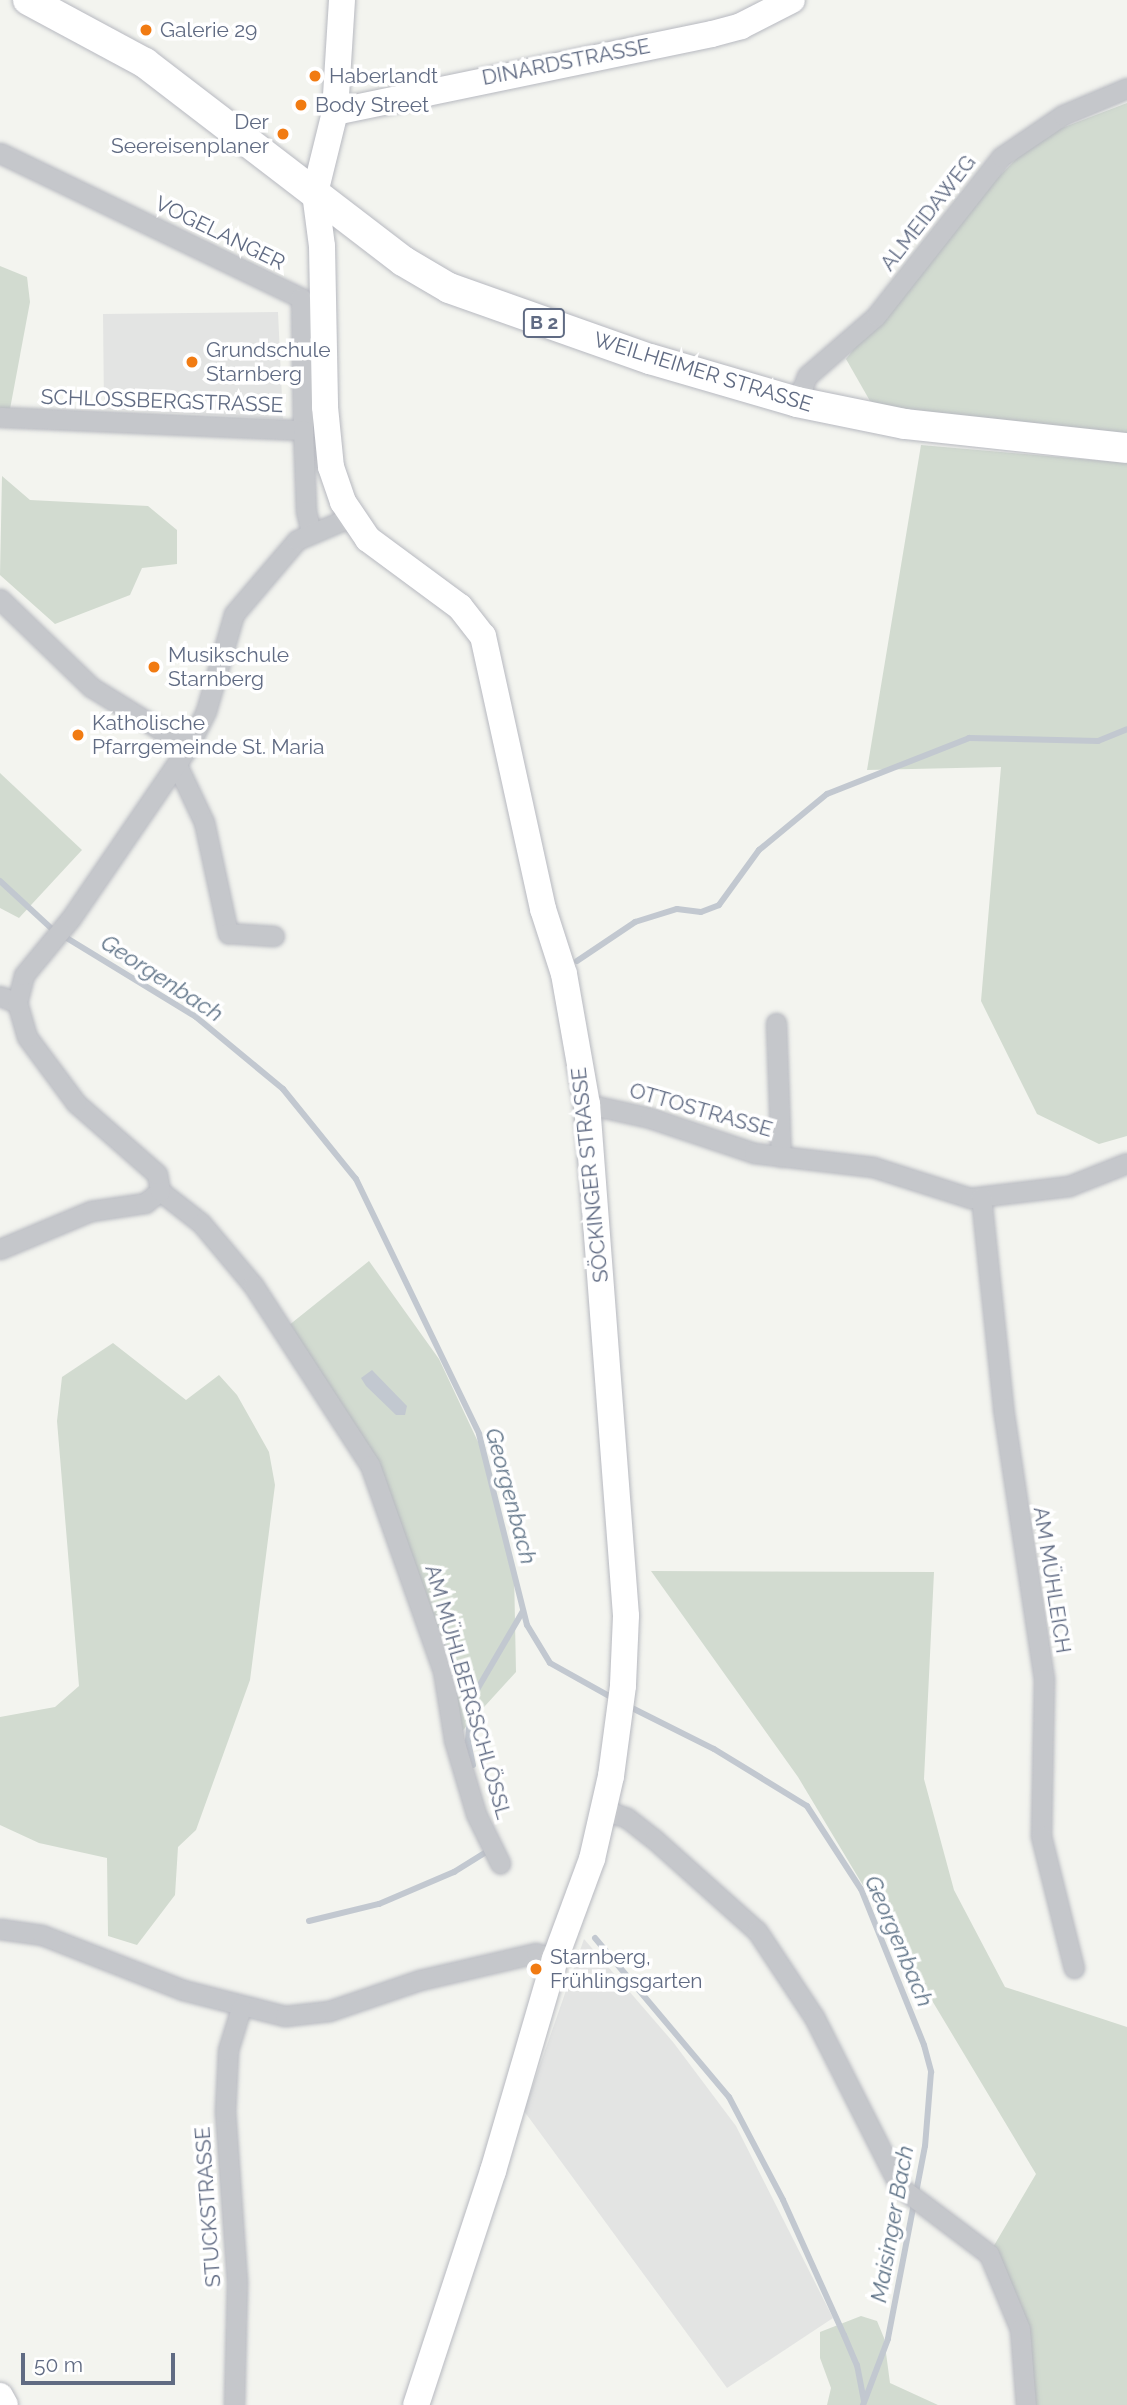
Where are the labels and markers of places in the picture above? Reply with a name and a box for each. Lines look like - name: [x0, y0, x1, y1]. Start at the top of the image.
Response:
- place label: Galerie 29: [160, 17, 257, 43]
- marker: Galerie 29: [138, 22, 154, 38]
- place label: Haberlandt: [329, 63, 438, 89]
- marker: Haberlandt: [307, 68, 323, 84]
- place label: Body Street: [315, 92, 429, 118]
- marker: Body Street: [293, 97, 309, 113]
- place label: Der Seereisenplaner: [111, 109, 269, 159]
- marker: Der Seereisenplaner: [275, 126, 291, 142]
- place label: Grundschule Starnberg: [206, 337, 331, 387]
- marker: Grundschule Starnberg: [184, 354, 200, 370]
- place label: Musikschule Starnberg: [168, 642, 289, 692]
- marker: Musikschule Starnberg: [146, 659, 162, 675]
- place label: Katholische Pfarrgemeinde St. Maria: [92, 710, 324, 760]
- marker: Katholische Pfarrgemeinde St. Maria: [70, 727, 86, 743]
- place label: Starnberg, Frühlingsgarten: [550, 1944, 703, 1994]
- marker: Starnberg, Frühlingsgarten: [528, 1961, 544, 1977]

